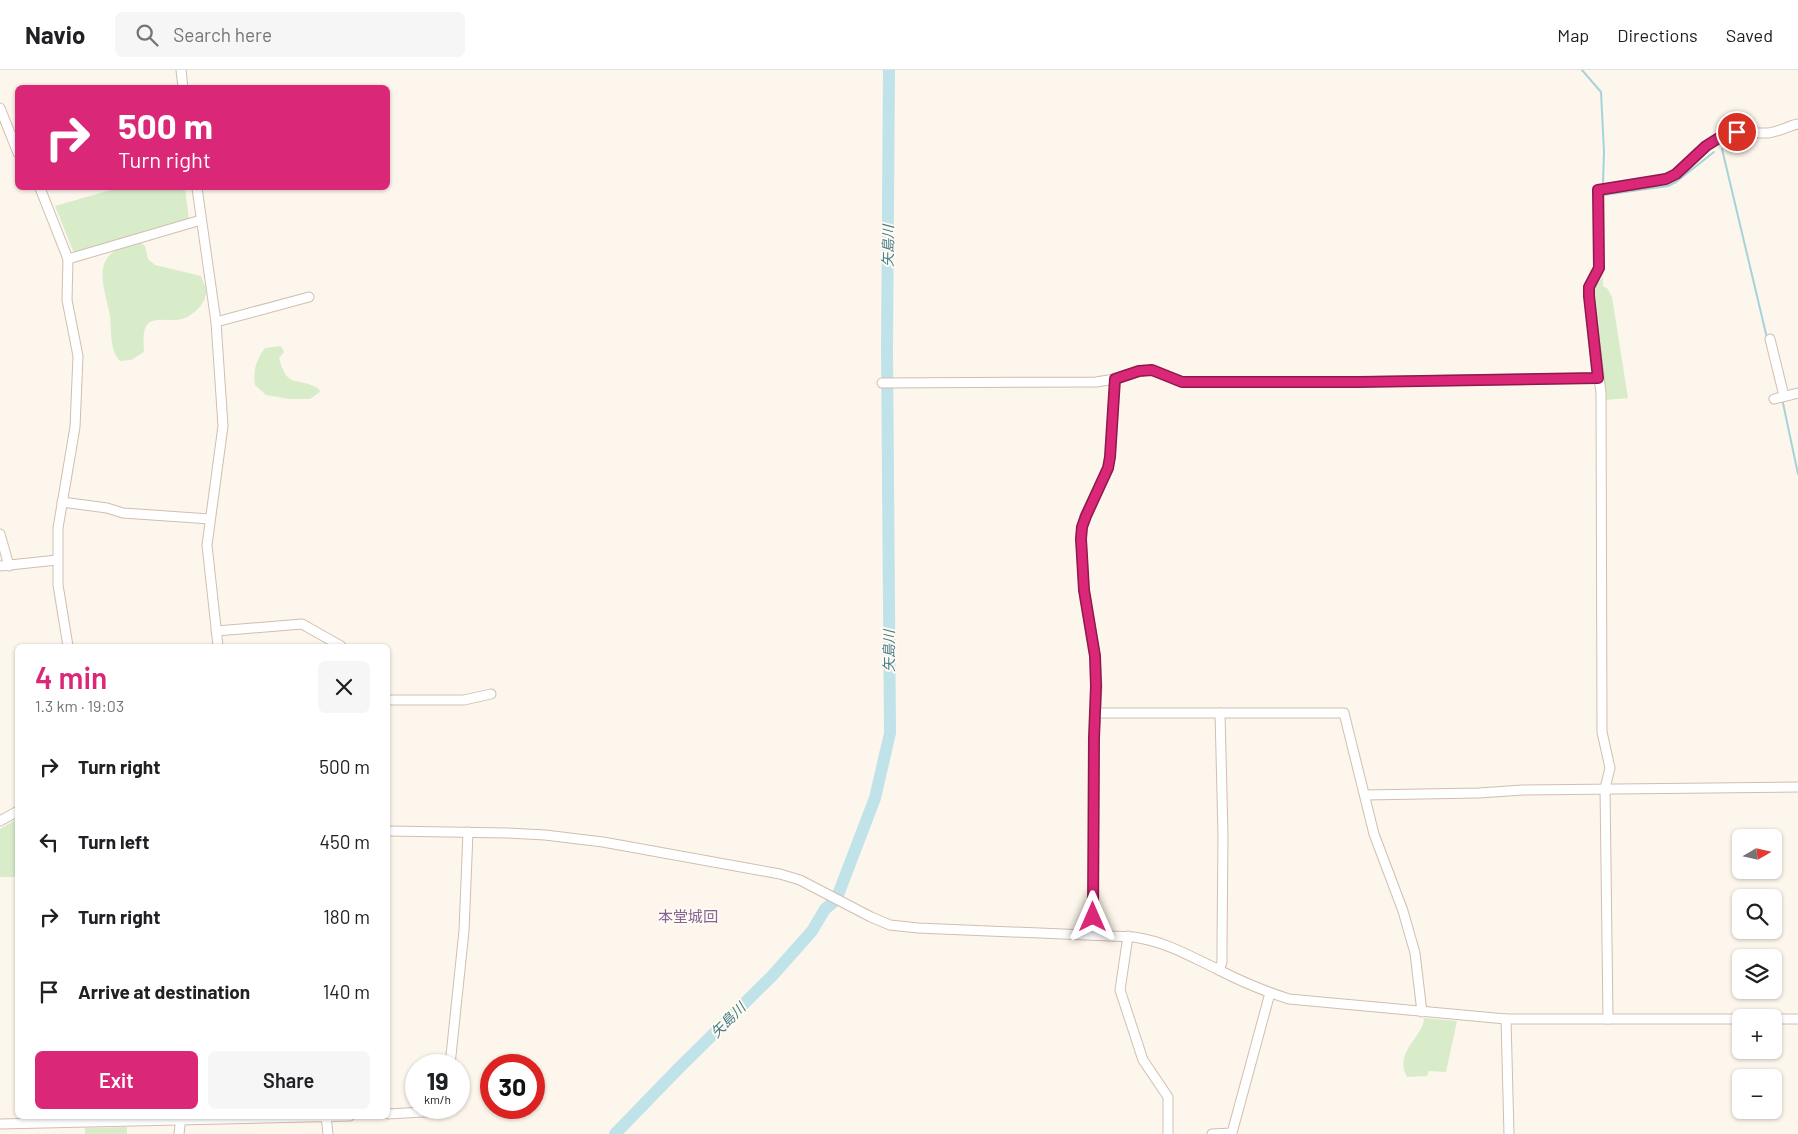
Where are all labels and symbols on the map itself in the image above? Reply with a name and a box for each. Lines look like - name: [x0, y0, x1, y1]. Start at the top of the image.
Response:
- pin: [1716, 111, 1758, 153]
- water label: 矢島川: [879, 223, 896, 267]
- water label: 矢島川: [880, 628, 897, 672]
- north arrow: [1732, 829, 1782, 879]
- position arrow: [1066, 890, 1118, 942]
- district label: 本堂城回: [658, 907, 718, 925]
- water label: 矢島川: [707, 997, 750, 1041]
- speed limit sign: 30: [480, 1054, 545, 1119]

